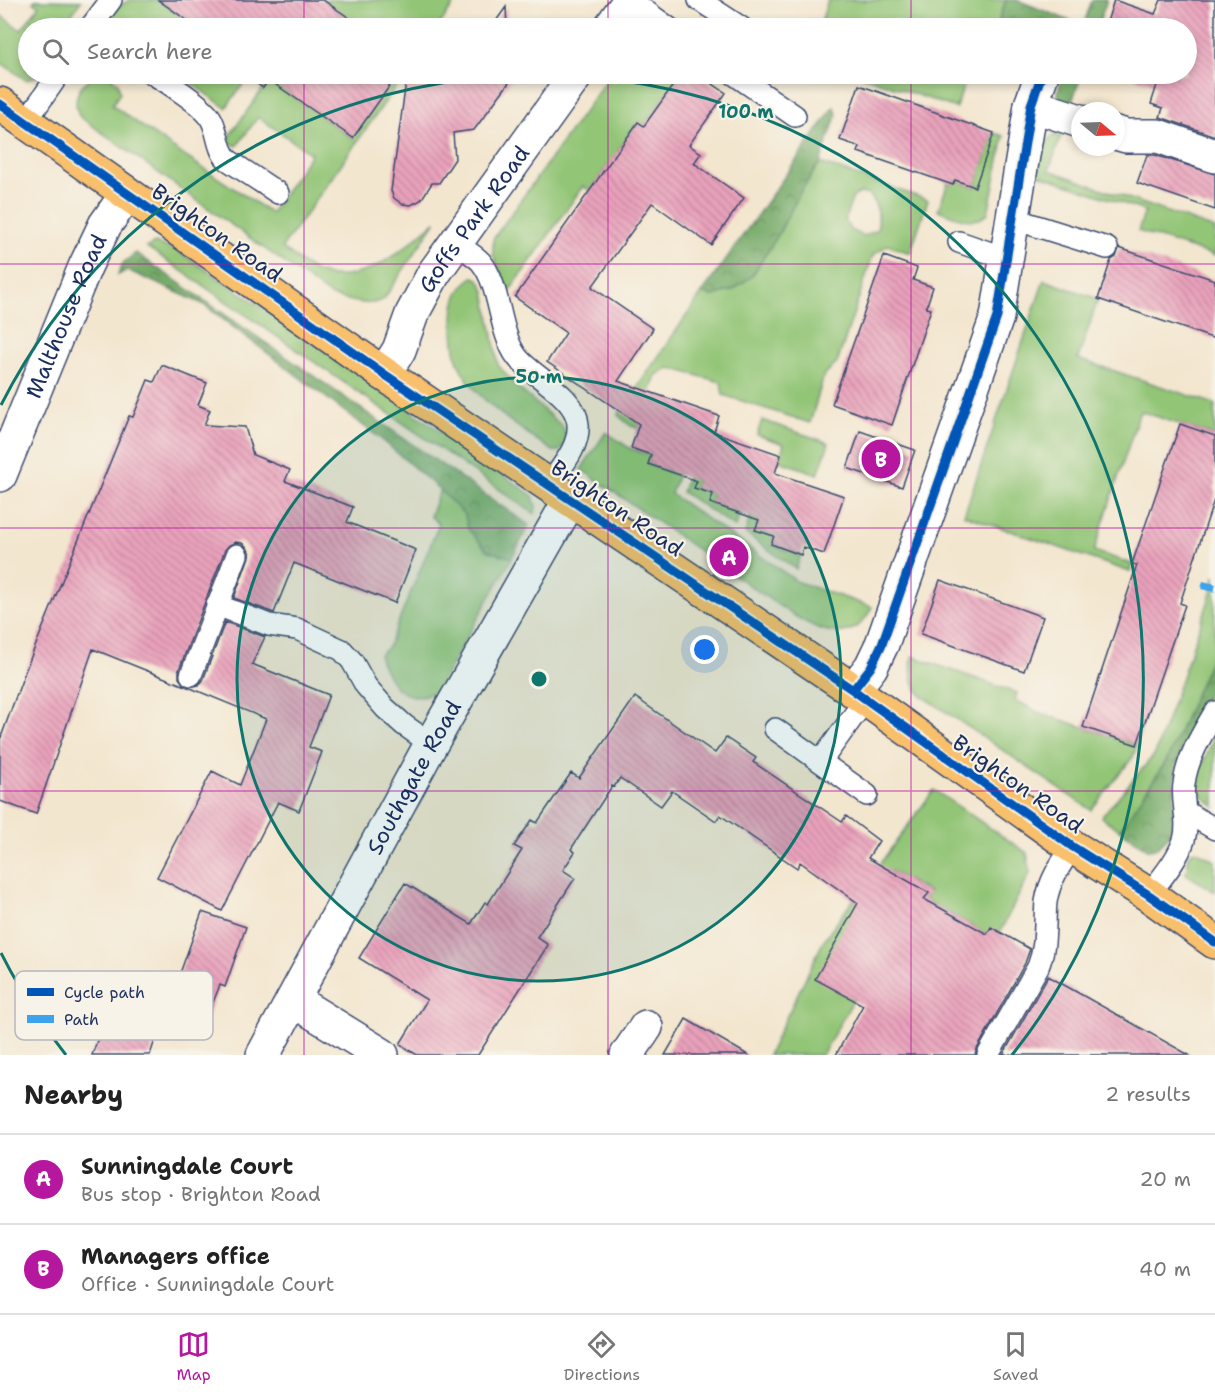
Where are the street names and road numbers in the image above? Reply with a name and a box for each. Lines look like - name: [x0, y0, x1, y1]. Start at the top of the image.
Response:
- street label: Goffs Park Road: [412, 140, 536, 298]
- street label: Brighton Road: [146, 177, 288, 289]
- street label: Malthouse Road: [18, 229, 113, 402]
- street label: Brighton Road: [545, 453, 689, 563]
- street label: Southgate Road: [360, 695, 468, 859]
- street label: Brighton Road: [947, 728, 1089, 840]

